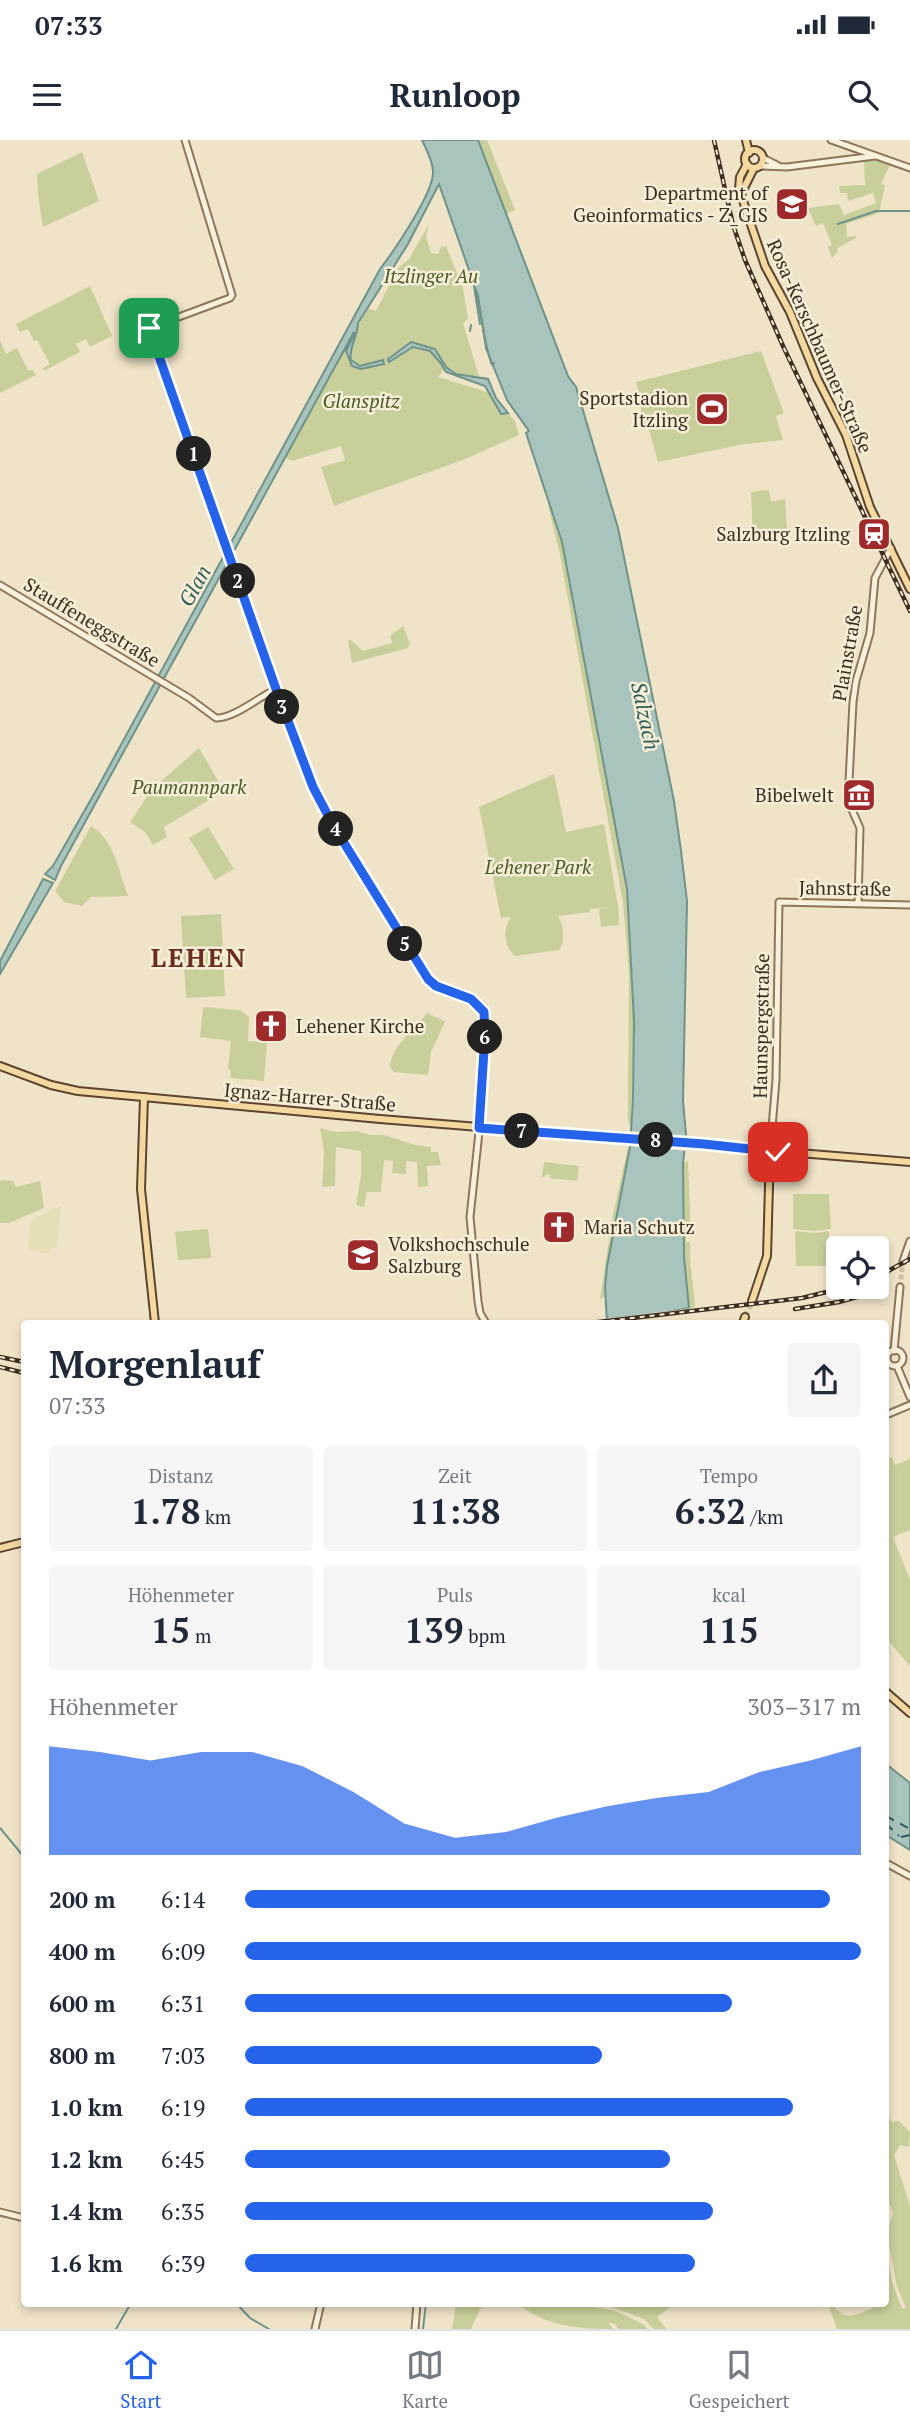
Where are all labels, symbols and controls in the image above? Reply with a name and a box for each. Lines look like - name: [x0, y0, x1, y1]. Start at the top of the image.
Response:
- text: 07:33: [35, 8, 103, 42]
- text: Runloop: [390, 74, 520, 116]
- icon: menu: [28, 76, 66, 114]
- icon: search: [844, 76, 882, 114]
- place label: Department of Geoinformatics - Z_GIS: [573, 180, 769, 227]
- school or university icon: Department of Geoinformatics - Z_GIS: [773, 185, 811, 223]
- street label: Rosa-Kerschbaumer-Straße: [762, 235, 879, 457]
- park label: Itzlinger Au: [383, 263, 478, 288]
- pin: [119, 298, 179, 358]
- icon: arrive: [130, 309, 168, 347]
- place label: Sportstadion Itzling: [579, 385, 689, 432]
- park label: Glanspitz: [322, 388, 400, 413]
- sports icon: Sportstadion Itzling: [693, 390, 731, 428]
- pin: 1: [176, 436, 212, 472]
- text: 1: [188, 441, 199, 466]
- station icon: Salzburg Itzling: [855, 515, 893, 553]
- place label: Salzburg Itzling: [716, 521, 851, 546]
- water label: Glan: [171, 560, 217, 611]
- pin: 2: [220, 564, 256, 598]
- text: 2: [232, 568, 243, 593]
- street label: Stauffeneggstraße: [20, 571, 165, 672]
- street label: Plainstraße: [826, 603, 867, 703]
- water label: Salzach: [625, 679, 667, 752]
- pin: 3: [264, 690, 300, 724]
- text: 3: [276, 694, 287, 719]
- park label: Paumannpark: [131, 774, 247, 799]
- museum icon: Bibelwelt: [840, 776, 878, 814]
- place label: Bibelwelt: [755, 782, 834, 807]
- pin: 4: [318, 812, 354, 846]
- text: 4: [330, 816, 341, 841]
- park label: Lehener Park: [484, 854, 592, 879]
- street label: Jahnstraße: [799, 874, 891, 901]
- pin: 5: [388, 926, 422, 962]
- text: 5: [399, 931, 410, 956]
- district label: LEHEN: [151, 940, 247, 974]
- street label: Haunspergstraße: [747, 953, 774, 1099]
- church icon: Lehener Kirche: [252, 1007, 290, 1045]
- place label: Lehener Kirche: [296, 1013, 424, 1038]
- pin: 6: [468, 1020, 503, 1054]
- text: 6: [479, 1024, 490, 1049]
- street label: Ignaz-Harrer-Straße: [223, 1077, 397, 1116]
- pin: 7: [504, 1114, 540, 1149]
- text: 7: [516, 1118, 527, 1143]
- pin: 8: [638, 1122, 674, 1158]
- pin: [748, 1122, 808, 1182]
- text: 8: [650, 1127, 661, 1152]
- icon: check: [759, 1133, 797, 1171]
- church icon: Maria Schutz: [540, 1208, 578, 1246]
- place label: Maria Schutz: [584, 1214, 695, 1239]
- place label: Volkshochschule Salzburg: [388, 1231, 530, 1278]
- school or university icon: Volkshochschule Salzburg: [344, 1236, 382, 1274]
- map controls: [826, 1236, 889, 1299]
- button: locate: [826, 1236, 889, 1299]
- text: Morgenlauf: [49, 1339, 261, 1389]
- button: share: [787, 1343, 861, 1417]
- text: 07:33: [49, 1390, 106, 1421]
- text: Distanz: [149, 1463, 213, 1488]
- text: Zeit: [438, 1463, 472, 1488]
- text: Tempo: [700, 1463, 758, 1488]
- text: 1.78: [131, 1488, 200, 1534]
- text: 11:38: [409, 1488, 501, 1534]
- text: 6:32: [675, 1488, 746, 1534]
- text: km: [200, 1504, 231, 1529]
- text: /km: [746, 1504, 783, 1529]
- text: Höhenmeter: [128, 1582, 234, 1607]
- text: Puls: [437, 1582, 473, 1607]
- text: kcal: [712, 1582, 746, 1607]
- text: 15: [151, 1607, 190, 1653]
- text: 139: [404, 1607, 464, 1653]
- text: 115: [699, 1607, 759, 1653]
- text: m: [190, 1623, 211, 1648]
- text: bpm: [464, 1623, 506, 1648]
- text: Höhenmeter: [49, 1691, 178, 1722]
- text: 303–317 m: [748, 1691, 861, 1722]
- text: 200 m: [49, 1884, 115, 1915]
- text: 6:14: [161, 1884, 205, 1915]
- text: 400 m: [49, 1936, 115, 1967]
- text: 6:09: [161, 1936, 205, 1967]
- text: 600 m: [49, 1988, 115, 2019]
- text: 6:31: [161, 1988, 205, 2019]
- text: 800 m: [49, 2040, 115, 2071]
- text: 7:03: [161, 2040, 205, 2071]
- text: 1.0 km: [49, 2092, 123, 2123]
- text: 6:19: [161, 2092, 205, 2123]
- text: 1.2 km: [49, 2144, 123, 2175]
- text: 6:45: [161, 2144, 205, 2175]
- text: 1.4 km: [49, 2196, 123, 2227]
- text: 6:35: [161, 2196, 205, 2227]
- text: 1.6 km: [49, 2248, 123, 2279]
- text: 6:39: [161, 2248, 205, 2279]
- tab: Start: [120, 2346, 162, 2413]
- tab: Karte: [402, 2346, 448, 2413]
- tab: Gespeichert: [689, 2346, 790, 2413]

